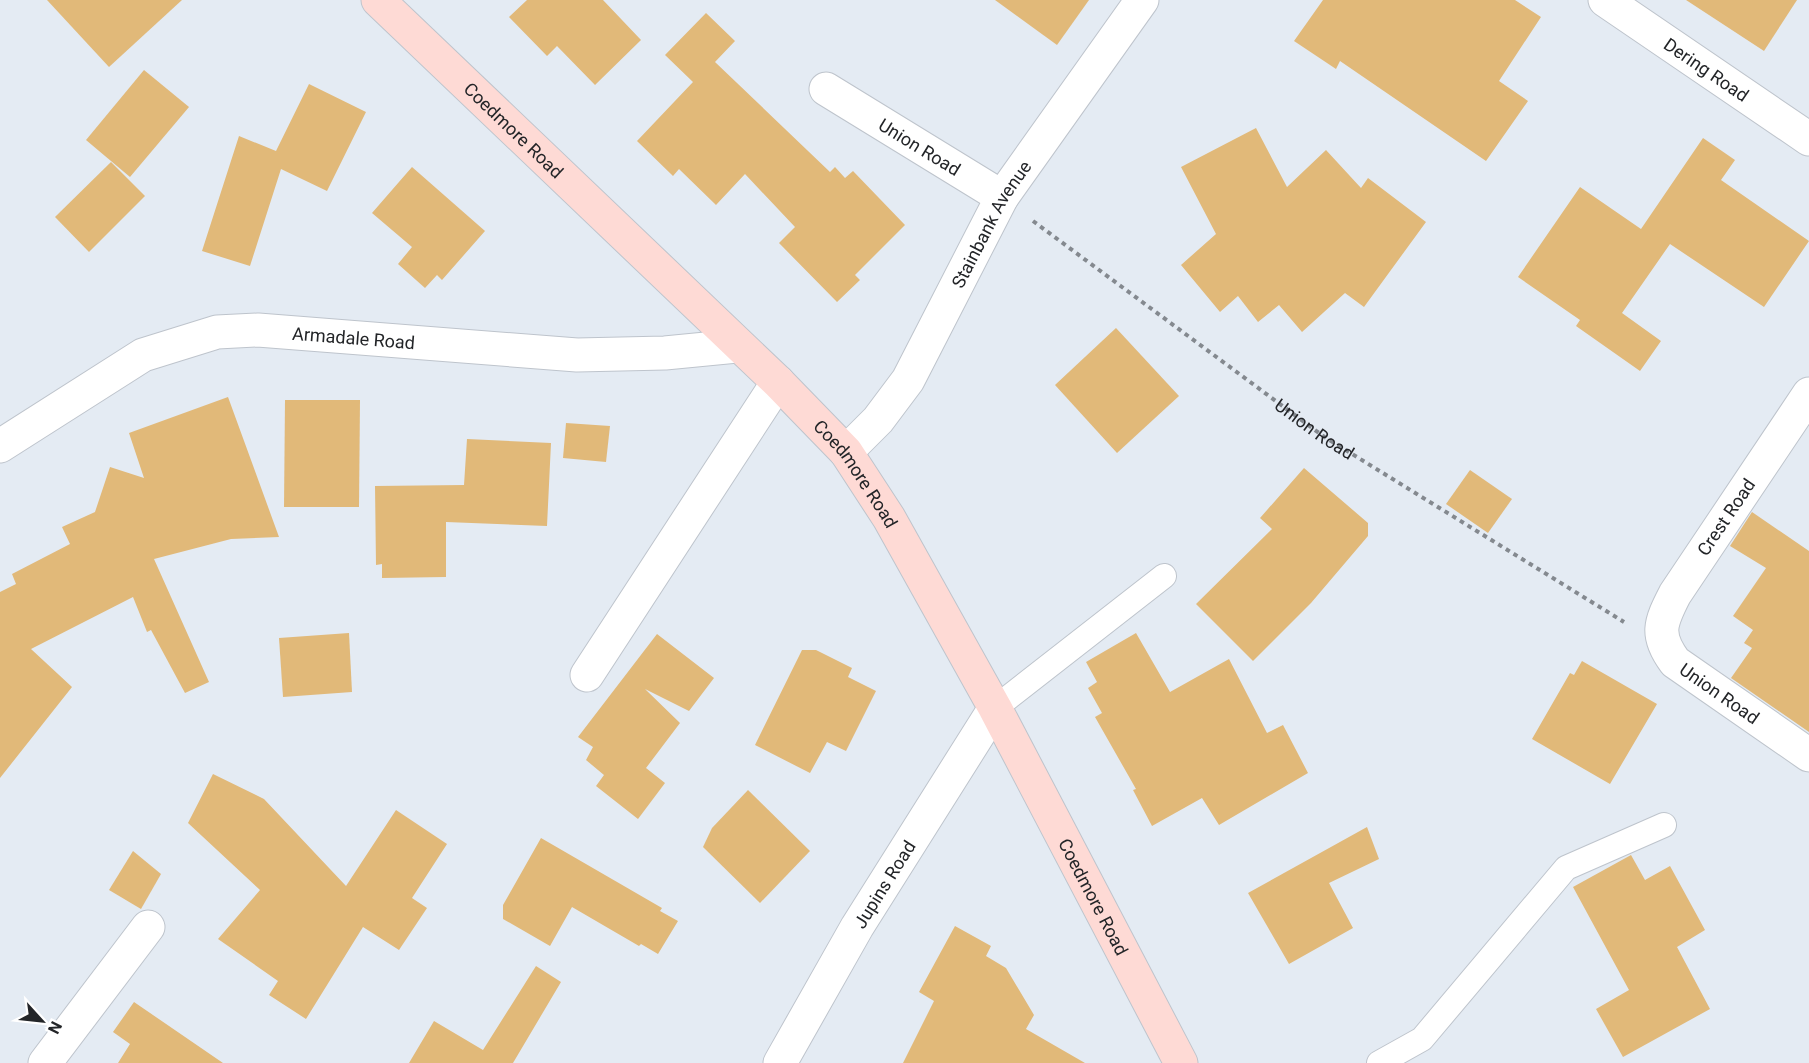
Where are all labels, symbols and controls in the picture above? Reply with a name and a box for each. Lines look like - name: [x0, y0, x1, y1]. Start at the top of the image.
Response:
- street label: Dering Road: [1660, 33, 1753, 105]
- street label: Coedmore Road: [460, 78, 568, 182]
- street label: Union Road: [875, 114, 964, 180]
- street label: Stainbank Avenue: [947, 156, 1035, 291]
- street label: Armadale Road: [291, 322, 416, 353]
- street label: Union Road: [1271, 394, 1358, 463]
- street label: Coedmore Road: [810, 415, 903, 531]
- street label: Crest Road: [1693, 475, 1759, 559]
- street label: Union Road: [1676, 658, 1763, 728]
- street label: Coedmore Road: [1055, 835, 1133, 959]
- street label: Jupins Road: [849, 836, 919, 932]
- north arrow: [12, 991, 72, 1051]
- text: N: [44, 1018, 66, 1037]

